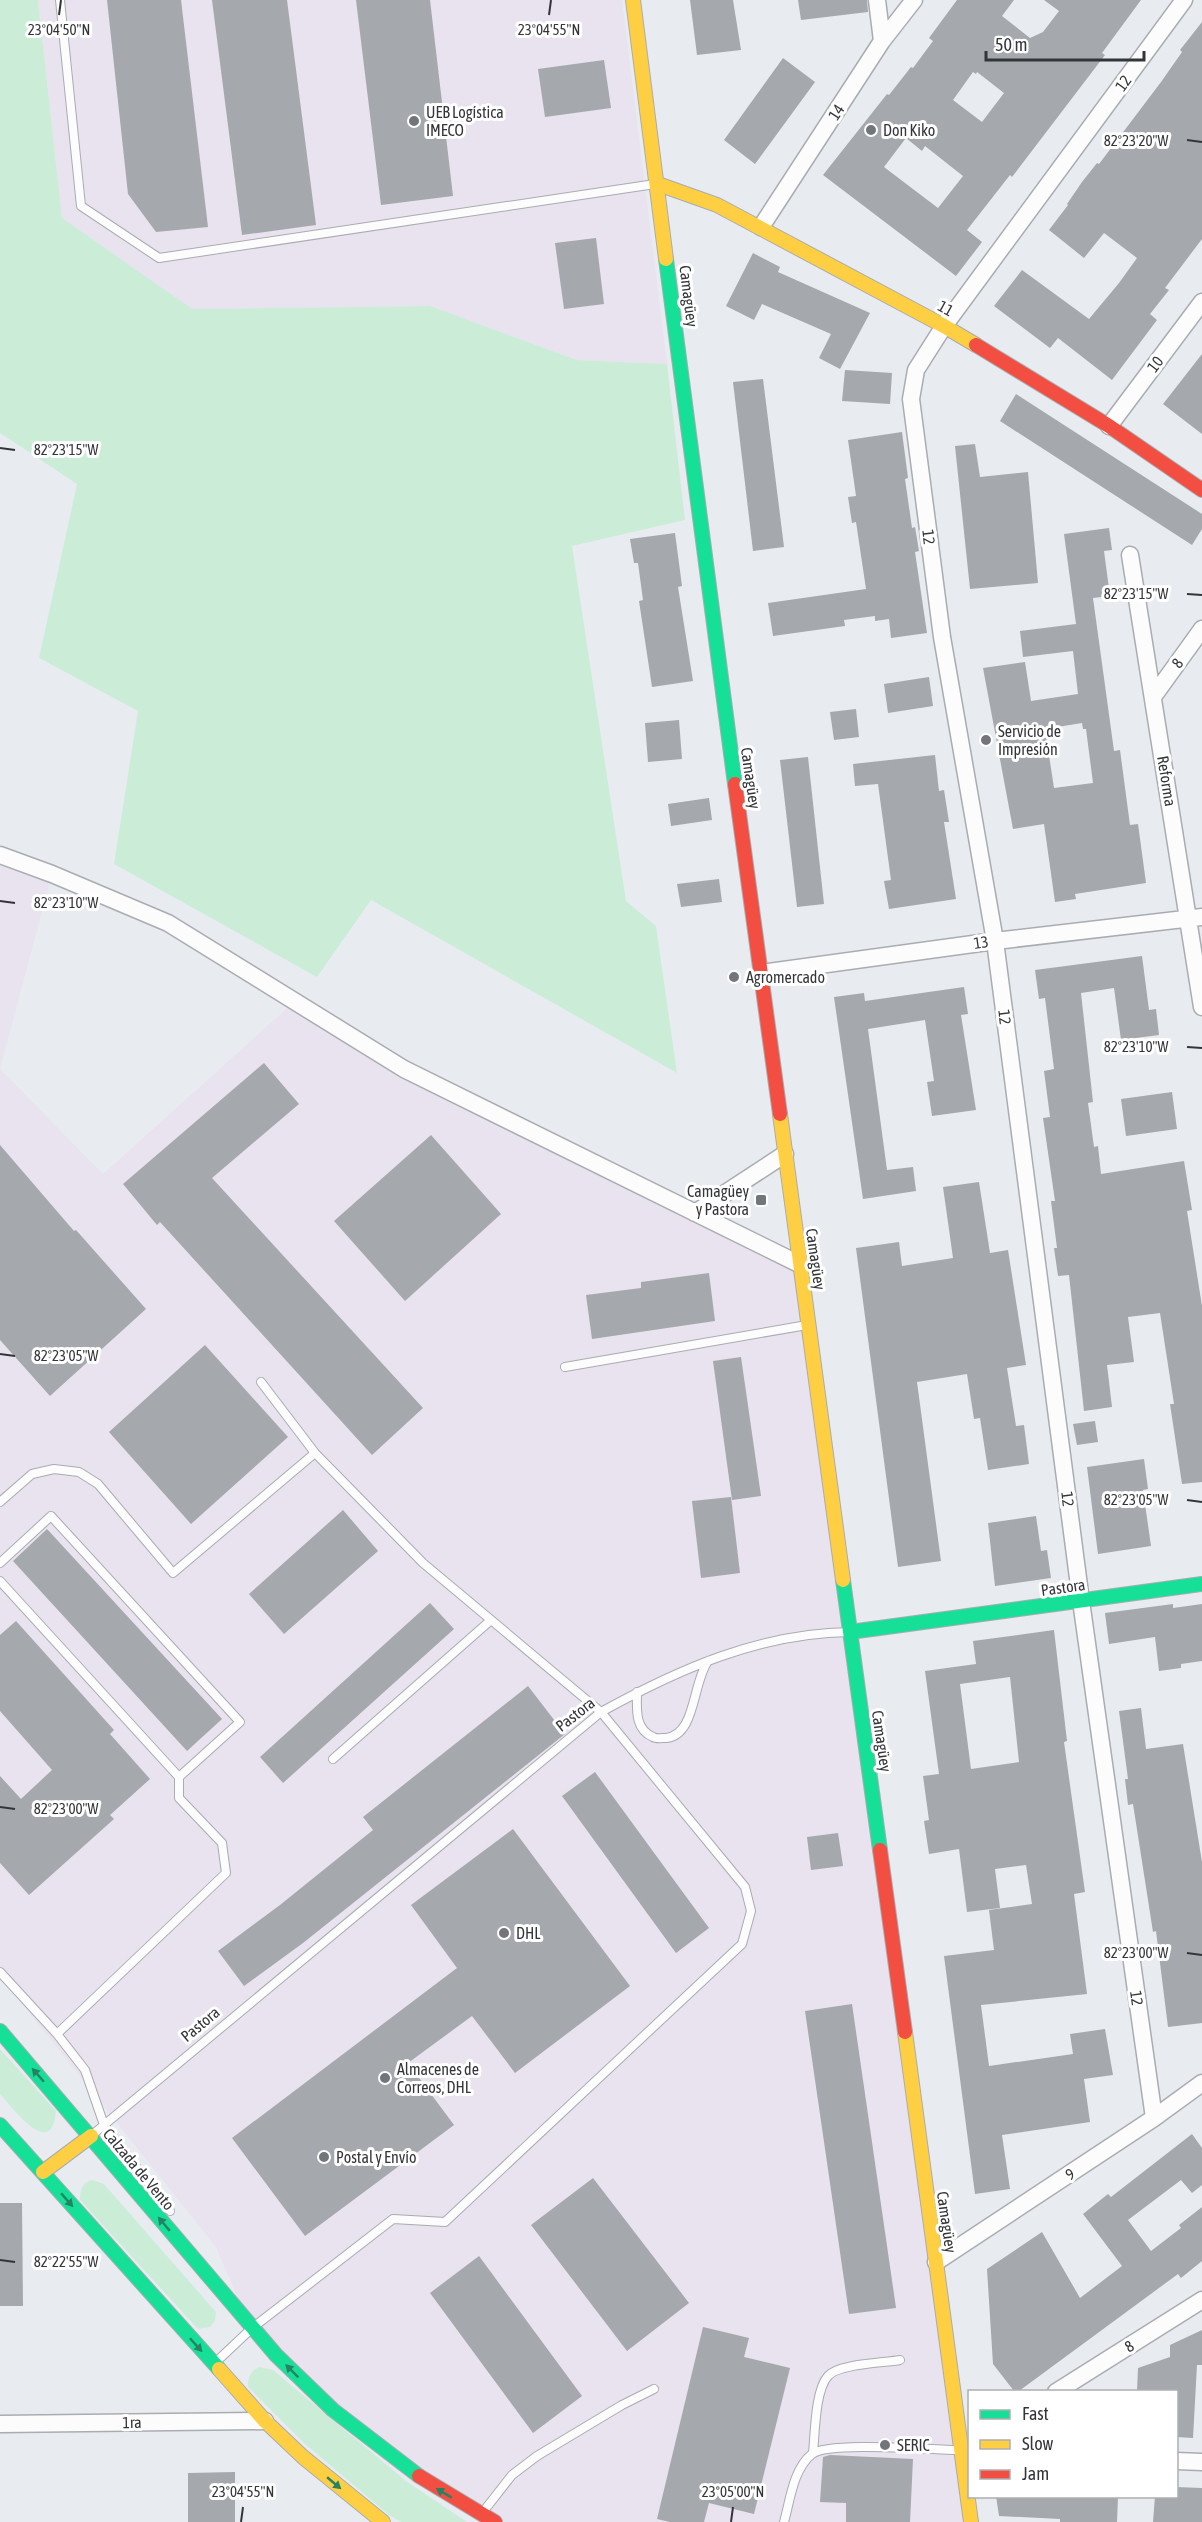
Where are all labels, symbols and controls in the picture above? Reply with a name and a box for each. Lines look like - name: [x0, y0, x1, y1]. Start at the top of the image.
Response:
- text: 23°04'50"N: [28, 21, 90, 38]
- text: 23°04'55"N: [518, 21, 580, 38]
- scale bar: [986, 24, 1144, 62]
- text: 50 m: [995, 34, 1027, 55]
- street label: 12: [1111, 72, 1135, 94]
- street label: 14: [824, 101, 848, 123]
- place label: UEB Logística IMECO: [426, 103, 504, 139]
- marker: UEB Logística IMECO: [407, 114, 421, 128]
- place label: Don Kiko: [883, 121, 935, 139]
- marker: Don Kiko: [864, 123, 878, 137]
- text: 82°23'20"W: [1104, 132, 1168, 149]
- street label: Camagüey: [675, 264, 702, 328]
- street label: 11: [935, 296, 957, 320]
- street label: 10: [1143, 353, 1167, 375]
- text: 82°23'15"W: [34, 441, 98, 458]
- street label: 12: [919, 528, 939, 546]
- text: 82°23'15"W: [1104, 585, 1168, 602]
- street label: 8: [1168, 655, 1186, 671]
- place label: Servicio de Impresión: [998, 722, 1061, 759]
- marker: Servicio de Impresión: [979, 733, 993, 747]
- street label: Camagüey: [737, 746, 764, 810]
- street label: Reforma: [1154, 754, 1180, 808]
- text: 82°23'10"W: [34, 894, 98, 911]
- street label: 13: [972, 932, 990, 952]
- place label: Agromercado: [746, 968, 825, 987]
- marker: Agromercado: [727, 970, 741, 984]
- street label: 12: [995, 1008, 1015, 1026]
- text: 82°23'10"W: [1104, 1038, 1168, 1055]
- place label: Camagüey y Pastora: [687, 1182, 749, 1219]
- marker: Camagüey y Pastora: [754, 1193, 768, 1207]
- street label: Camagüey: [802, 1227, 829, 1291]
- text: 82°23'05"W: [34, 1347, 98, 1364]
- street label: 12: [1058, 1490, 1078, 1508]
- text: 82°23'05"W: [1104, 1491, 1168, 1508]
- street label: Pastora: [1040, 1575, 1086, 1599]
- street label: Pastora: [552, 1693, 598, 1735]
- street label: Camagüey: [868, 1709, 895, 1773]
- text: 82°23'00"W: [34, 1800, 98, 1817]
- place label: DHL: [516, 1924, 541, 1942]
- marker: DHL: [497, 1926, 511, 1940]
- text: 82°23'00"W: [1104, 1944, 1168, 1961]
- street label: 12: [1127, 1989, 1147, 2007]
- street label: Pastora: [177, 2003, 223, 2045]
- place label: Almacenes de Correos, DHL: [397, 2060, 479, 2096]
- one-way arrow: [32, 2068, 45, 2083]
- marker: Almacenes de Correos, DHL: [378, 2071, 392, 2085]
- street label: Calzada de Vento: [100, 2125, 178, 2213]
- place label: Postal y Envío: [336, 2148, 416, 2167]
- marker: Postal y Envío: [317, 2150, 331, 2164]
- street label: 9: [1062, 2164, 1078, 2184]
- street label: Camagüey: [933, 2190, 960, 2254]
- one-way arrow: [60, 2192, 74, 2207]
- one-way arrow: [158, 2217, 171, 2232]
- text: 82°22'55"W: [34, 2253, 98, 2270]
- street label: 8: [1121, 2336, 1137, 2356]
- one-way arrow: [189, 2338, 203, 2353]
- one-way arrow: [286, 2364, 300, 2378]
- legend: [968, 2390, 1178, 2498]
- text: Fast: [1022, 2403, 1049, 2424]
- street label: 1ra: [122, 2413, 142, 2431]
- text: Slow: [1022, 2433, 1053, 2454]
- place label: SERIC: [897, 2436, 930, 2454]
- marker: SERIC: [878, 2438, 892, 2452]
- text: Jam: [1022, 2463, 1049, 2484]
- one-way arrow: [326, 2476, 341, 2489]
- text: 23°04'55"N: [212, 2483, 274, 2500]
- text: 23°05'00"N: [702, 2483, 764, 2500]
- one-way arrow: [435, 2488, 452, 2498]

